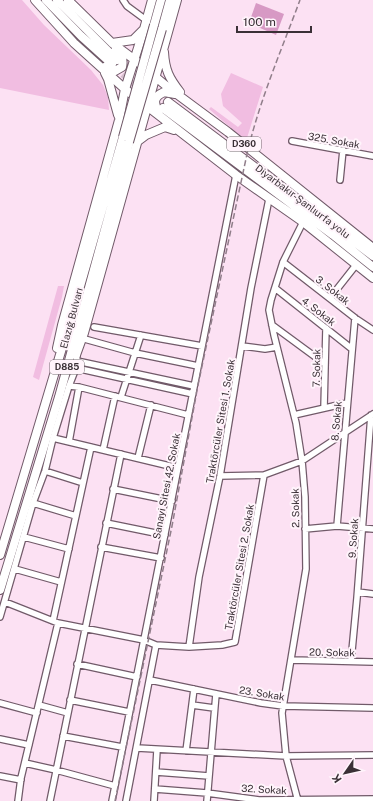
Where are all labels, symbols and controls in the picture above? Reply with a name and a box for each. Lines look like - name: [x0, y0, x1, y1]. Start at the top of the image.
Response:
- scale bar: [237, 8, 311, 34]
- text: 100 m: [243, 15, 276, 29]
- street label: 325. Sokak: [307, 130, 361, 151]
- road number: D360: [227, 137, 261, 151]
- street label: Diyarbakır-Şanlıurfa yolu: [253, 162, 353, 241]
- street label: 3. Sokak: [314, 273, 353, 307]
- street label: Elazığ Bulvarı: [57, 286, 85, 350]
- street label: 4. Sokak: [300, 294, 339, 328]
- street label: 7. Sokak: [310, 348, 322, 387]
- street label: Traktörcüler Sitesi 1. Sokak: [203, 358, 237, 484]
- road number: D885: [50, 360, 84, 374]
- street label: 8. Sokak: [328, 400, 344, 441]
- street label: Sanayi Sitesi 42. Sokak: [150, 432, 182, 540]
- street label: 2. Sokak: [289, 488, 301, 528]
- street label: Traktörcüler Sitesi 2. Sokak: [222, 503, 256, 631]
- street label: 9. Sokak: [346, 517, 360, 558]
- street label: 20. Sokak: [309, 646, 355, 658]
- street label: 23. Sokak: [238, 683, 286, 703]
- north arrow: [325, 753, 365, 793]
- text: K: [329, 772, 344, 785]
- street label: 32. Sokak: [241, 782, 288, 796]

